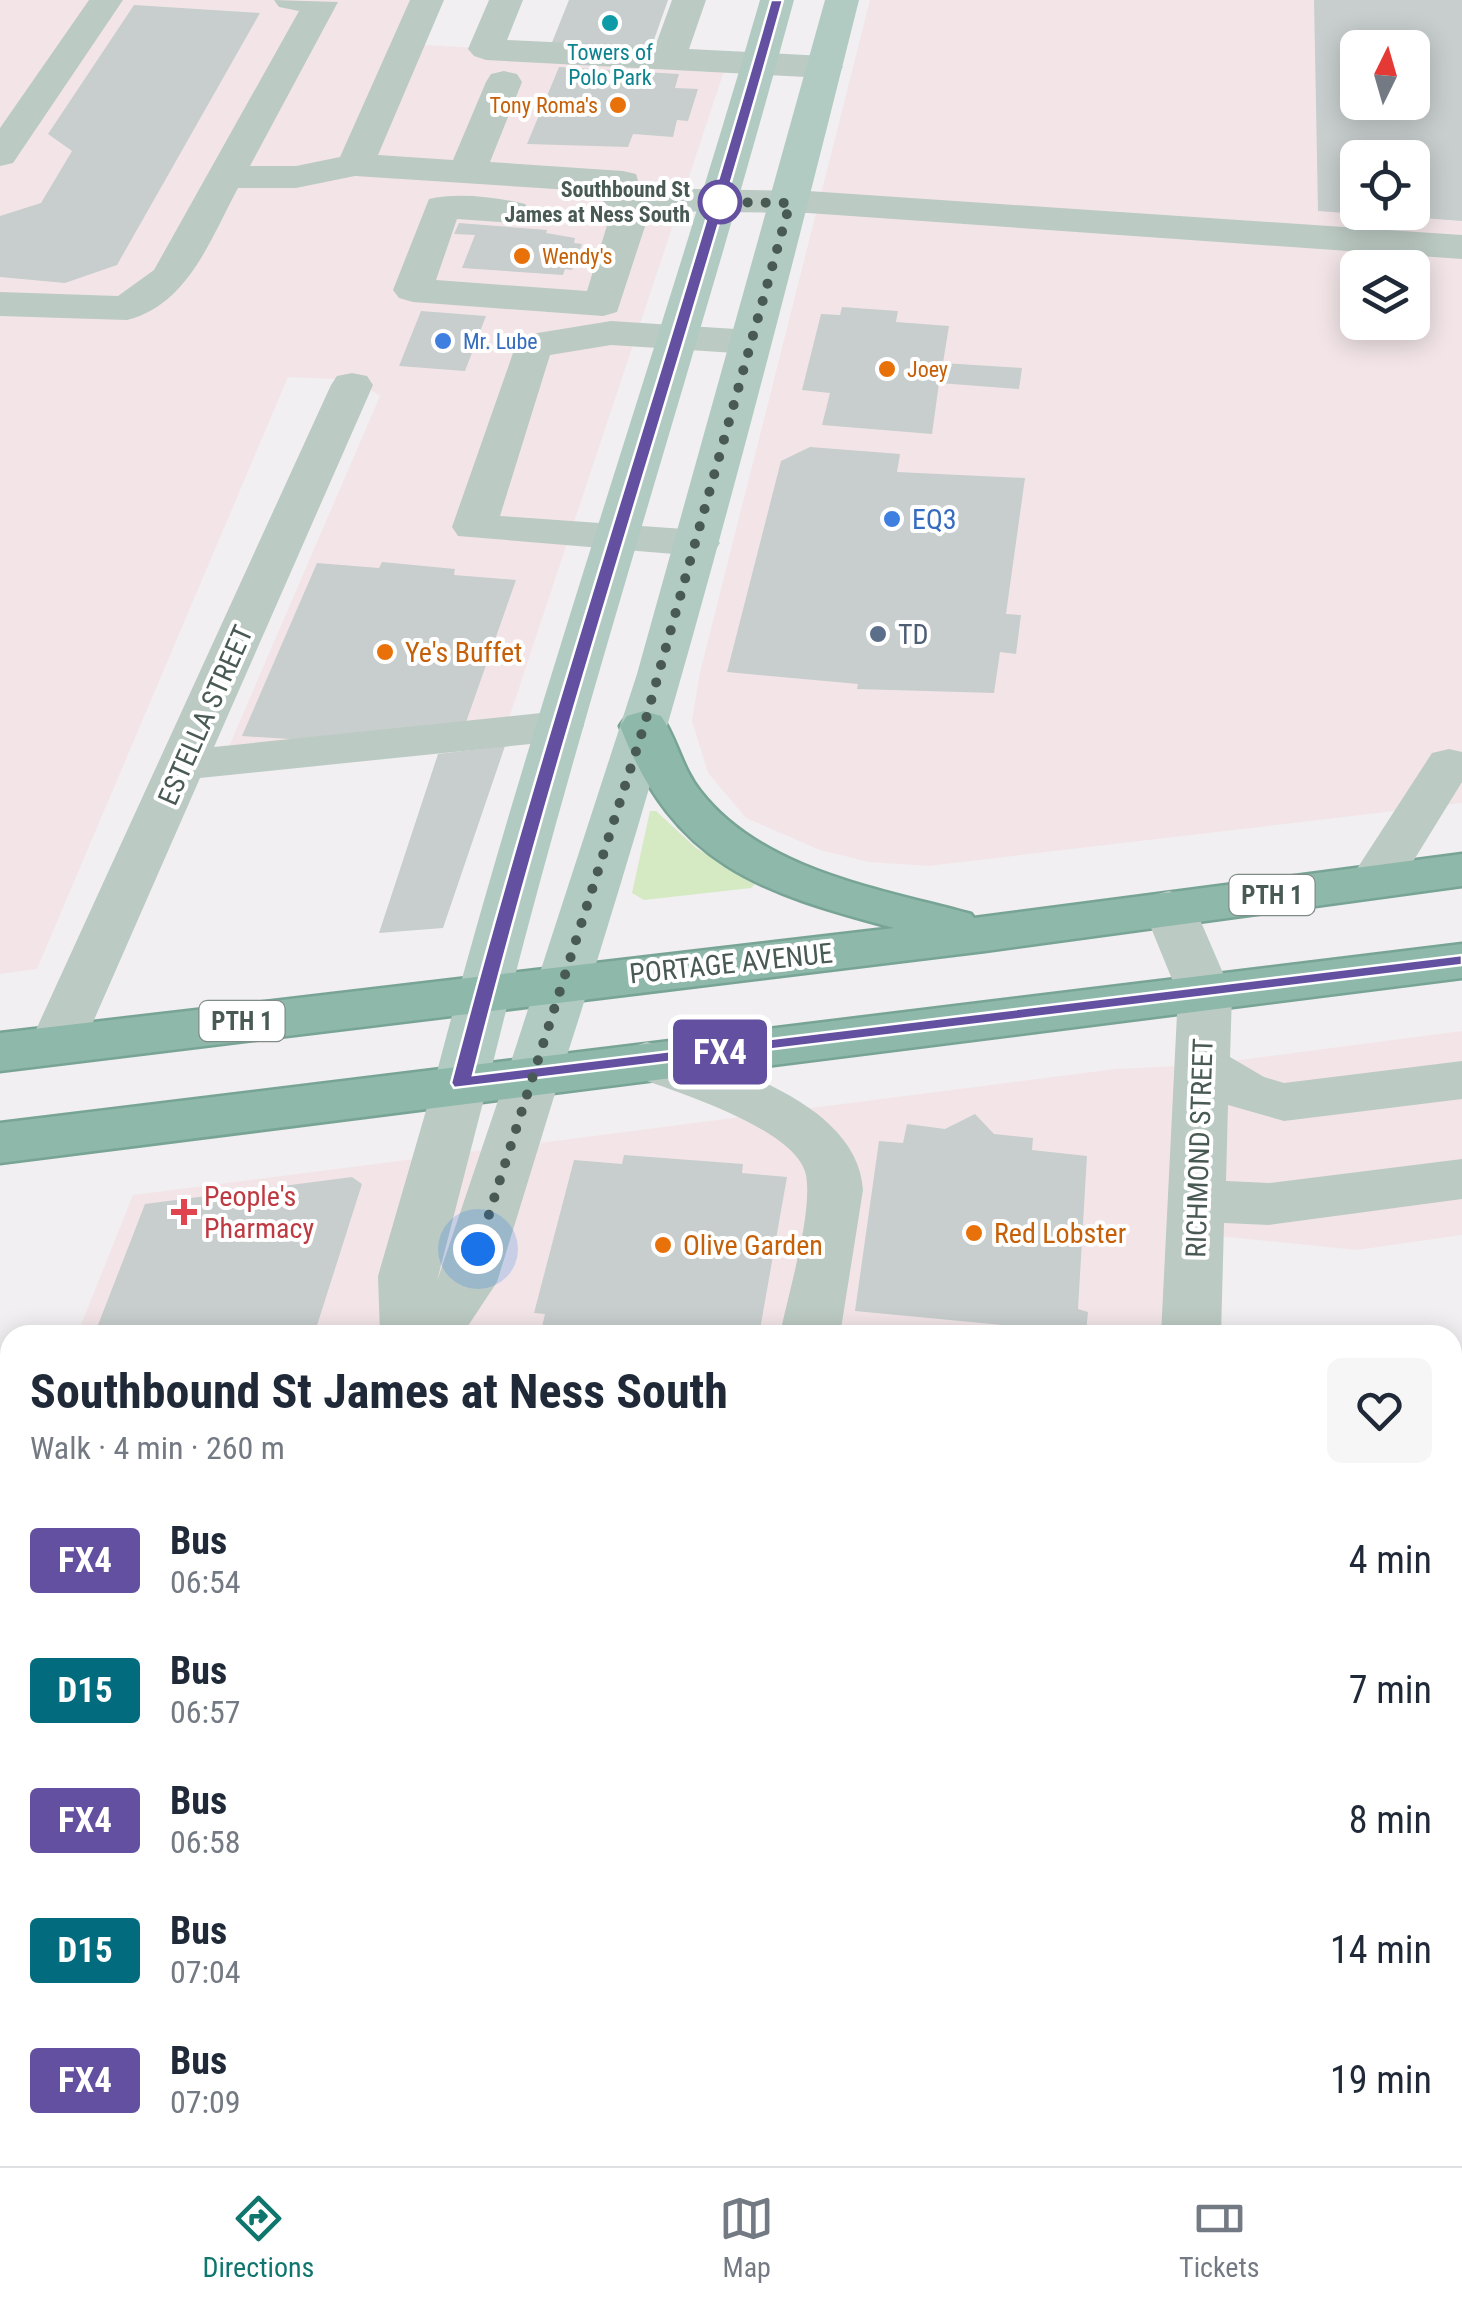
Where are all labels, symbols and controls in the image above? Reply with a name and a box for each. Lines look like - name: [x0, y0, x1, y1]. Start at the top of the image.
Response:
- marker: Towers of Polo Park: [599, 12, 621, 34]
- north arrow: [1340, 30, 1430, 120]
- map controls: [1340, 30, 1430, 340]
- place label: Towers of Polo Park: [567, 40, 653, 90]
- place label: Tony Roma's: [490, 93, 598, 118]
- marker: Tony Roma's: [607, 94, 629, 116]
- button: locate: [1340, 140, 1430, 230]
- place label: Southbound St James at Ness South: [505, 177, 690, 227]
- marker: Southbound St James at Ness South: [699, 181, 741, 223]
- place label: Wendy's: [542, 244, 613, 269]
- marker: Wendy's: [511, 245, 533, 267]
- button: layers: [1340, 250, 1430, 340]
- place label: Mr. Lube: [463, 329, 538, 354]
- marker: Mr. Lube: [432, 330, 454, 352]
- place label: Joey: [907, 357, 948, 382]
- marker: Joey: [876, 358, 898, 380]
- place label: EQ3: [912, 503, 957, 536]
- marker: EQ3: [881, 508, 903, 530]
- place label: TD: [898, 618, 929, 651]
- street label: ESTELLA STREET: [151, 620, 260, 810]
- marker: TD: [867, 623, 889, 645]
- place label: Ye's Buffet: [405, 636, 522, 669]
- marker: Ye's Buffet: [374, 641, 396, 663]
- road number: PTH 1: [1230, 875, 1314, 915]
- street label: PORTAGE AVENUE: [628, 936, 834, 991]
- road number: PTH 1: [200, 1001, 284, 1041]
- line badge: FX4: [662, 1020, 778, 1084]
- text: FX4: [693, 1032, 747, 1073]
- street label: RICHMOND STREET: [1179, 1038, 1220, 1258]
- place label: People's Pharmacy: [204, 1180, 314, 1245]
- marker: People's Pharmacy: [173, 1201, 195, 1223]
- place label: Red Lobster: [994, 1217, 1126, 1250]
- marker: Red Lobster: [963, 1222, 985, 1244]
- your location: [453, 1224, 503, 1274]
- place label: Olive Garden: [683, 1229, 823, 1262]
- marker: Olive Garden: [652, 1234, 674, 1256]
- button: heart: [1327, 1358, 1432, 1463]
- text: Southbound St James at Ness South: [30, 1363, 728, 1420]
- text: Walk · 4 min · 260 m: [30, 1429, 285, 1467]
- text: Bus: [170, 1519, 227, 1563]
- text: 4 min: [1349, 1538, 1432, 1582]
- text: FX4: [58, 1540, 112, 1581]
- text: 06:54: [170, 1563, 241, 1601]
- text: Bus: [170, 1649, 227, 1693]
- text: 7 min: [1349, 1668, 1432, 1712]
- text: D15: [57, 1670, 113, 1711]
- text: 06:57: [170, 1693, 241, 1731]
- text: Bus: [170, 1779, 227, 1823]
- text: 8 min: [1349, 1798, 1432, 1842]
- text: FX4: [58, 1800, 112, 1841]
- text: 06:58: [170, 1823, 241, 1861]
- text: Bus: [170, 1909, 227, 1953]
- text: 14 min: [1330, 1928, 1432, 1972]
- text: D15: [57, 1930, 113, 1971]
- text: 07:04: [170, 1953, 241, 1991]
- text: Bus: [170, 2039, 227, 2083]
- text: 19 min: [1330, 2058, 1432, 2102]
- text: FX4: [58, 2060, 112, 2101]
- text: 07:09: [170, 2083, 241, 2121]
- tab: Directions: [202, 2191, 314, 2284]
- tab: Map: [719, 2191, 774, 2284]
- tab: Tickets: [1179, 2191, 1260, 2284]

